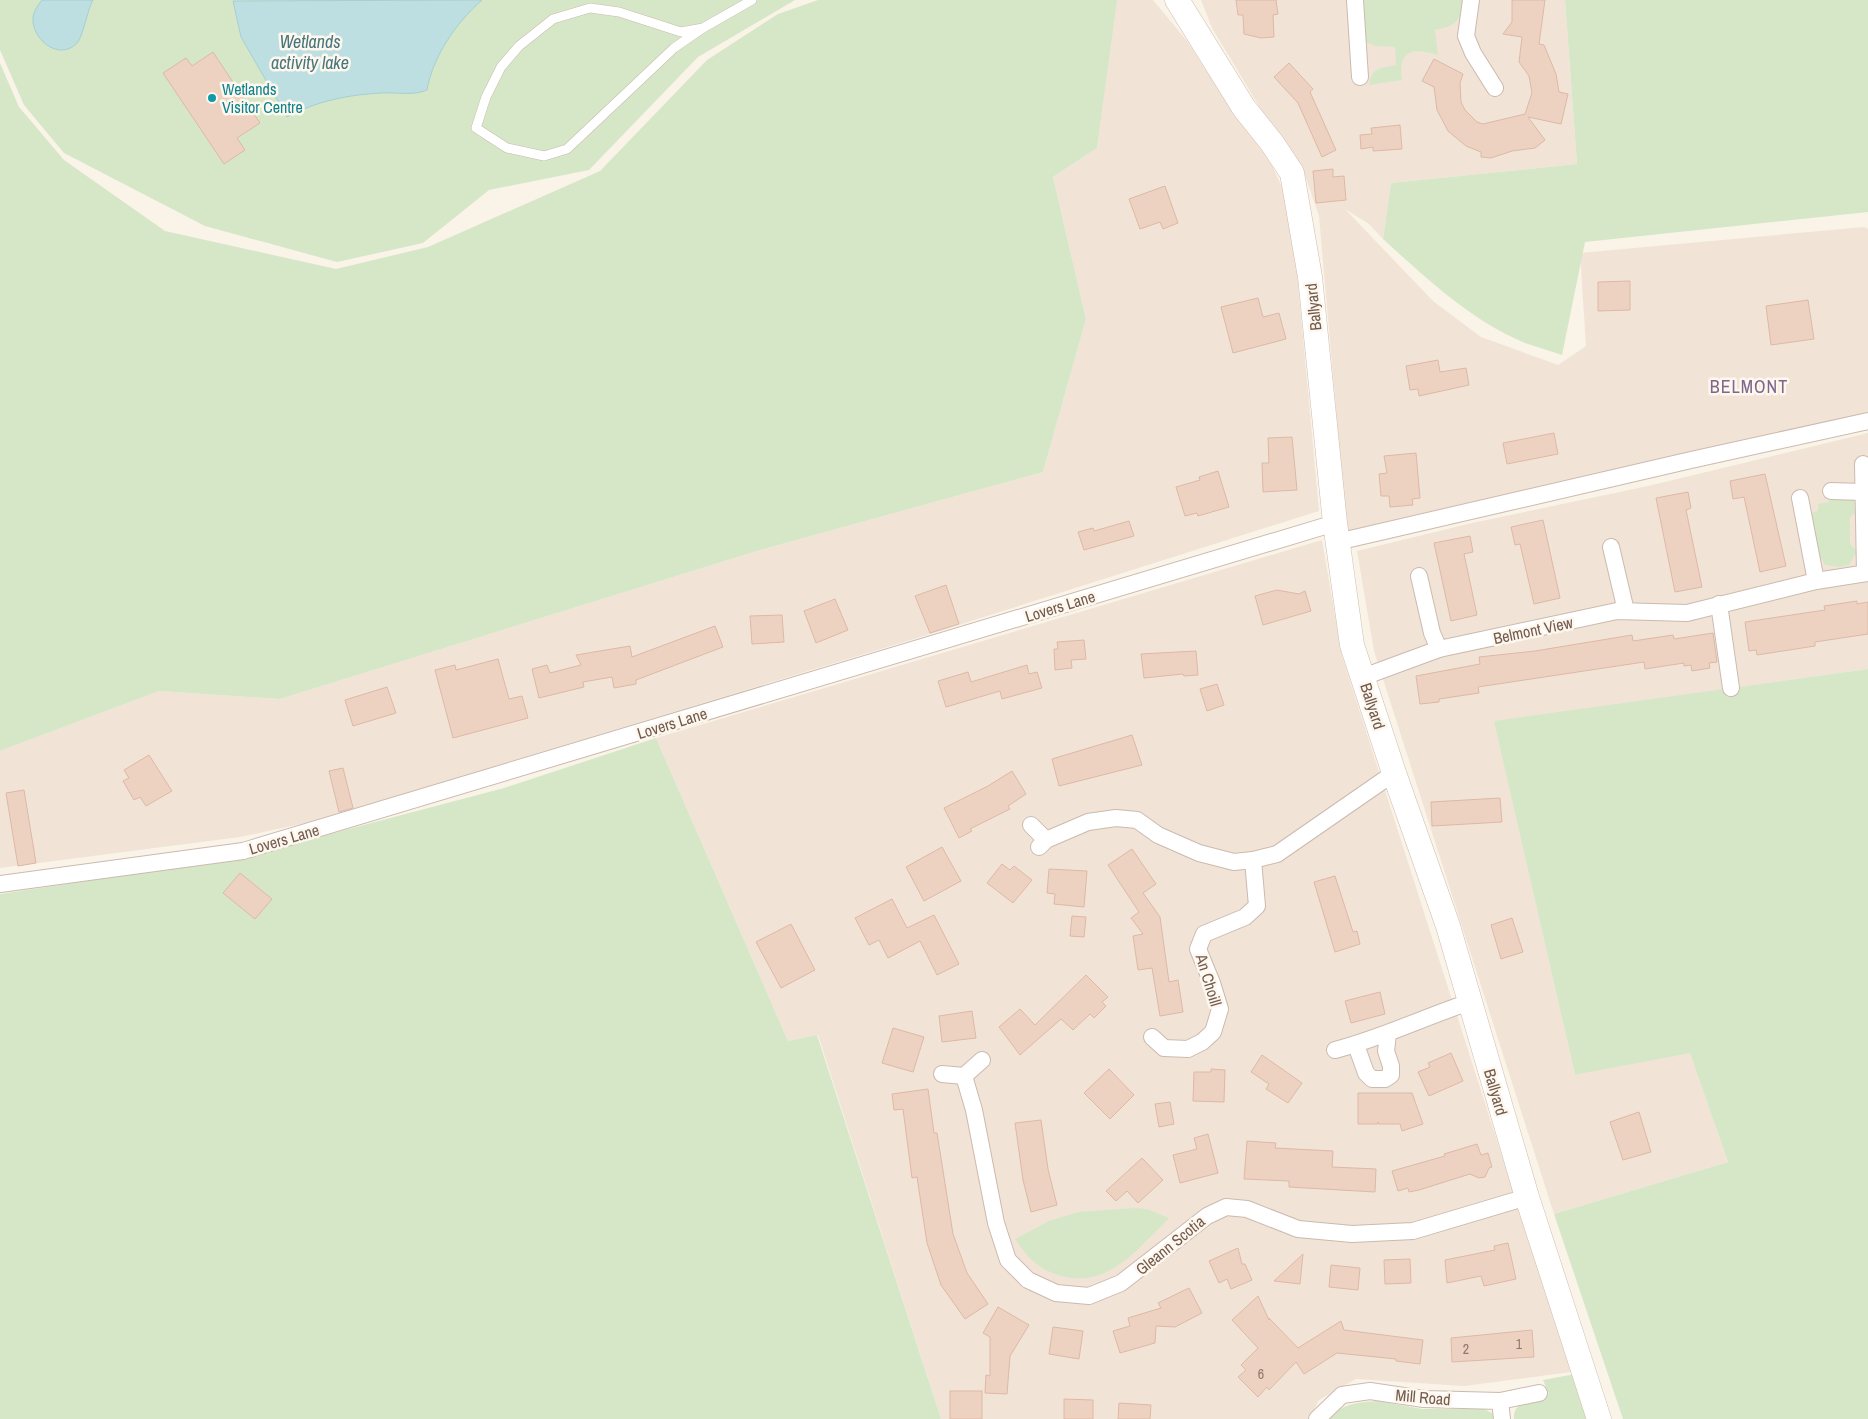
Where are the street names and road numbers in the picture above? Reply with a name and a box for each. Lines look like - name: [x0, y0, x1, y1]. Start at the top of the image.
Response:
- street label: Ballyard: [1300, 282, 1326, 332]
- street label: Lovers Lane: [1022, 585, 1098, 627]
- street label: Belmont View: [1491, 611, 1575, 649]
- street label: Ballyard: [1355, 680, 1391, 732]
- street label: Lovers Lane: [634, 702, 710, 744]
- street label: Lovers Lane: [246, 818, 322, 860]
- street label: An Choill: [1190, 950, 1227, 1009]
- street label: Ballyard: [1479, 1066, 1513, 1118]
- street label: Gleann Scotia: [1131, 1210, 1210, 1280]
- street label: Mill Road: [1394, 1384, 1452, 1410]

